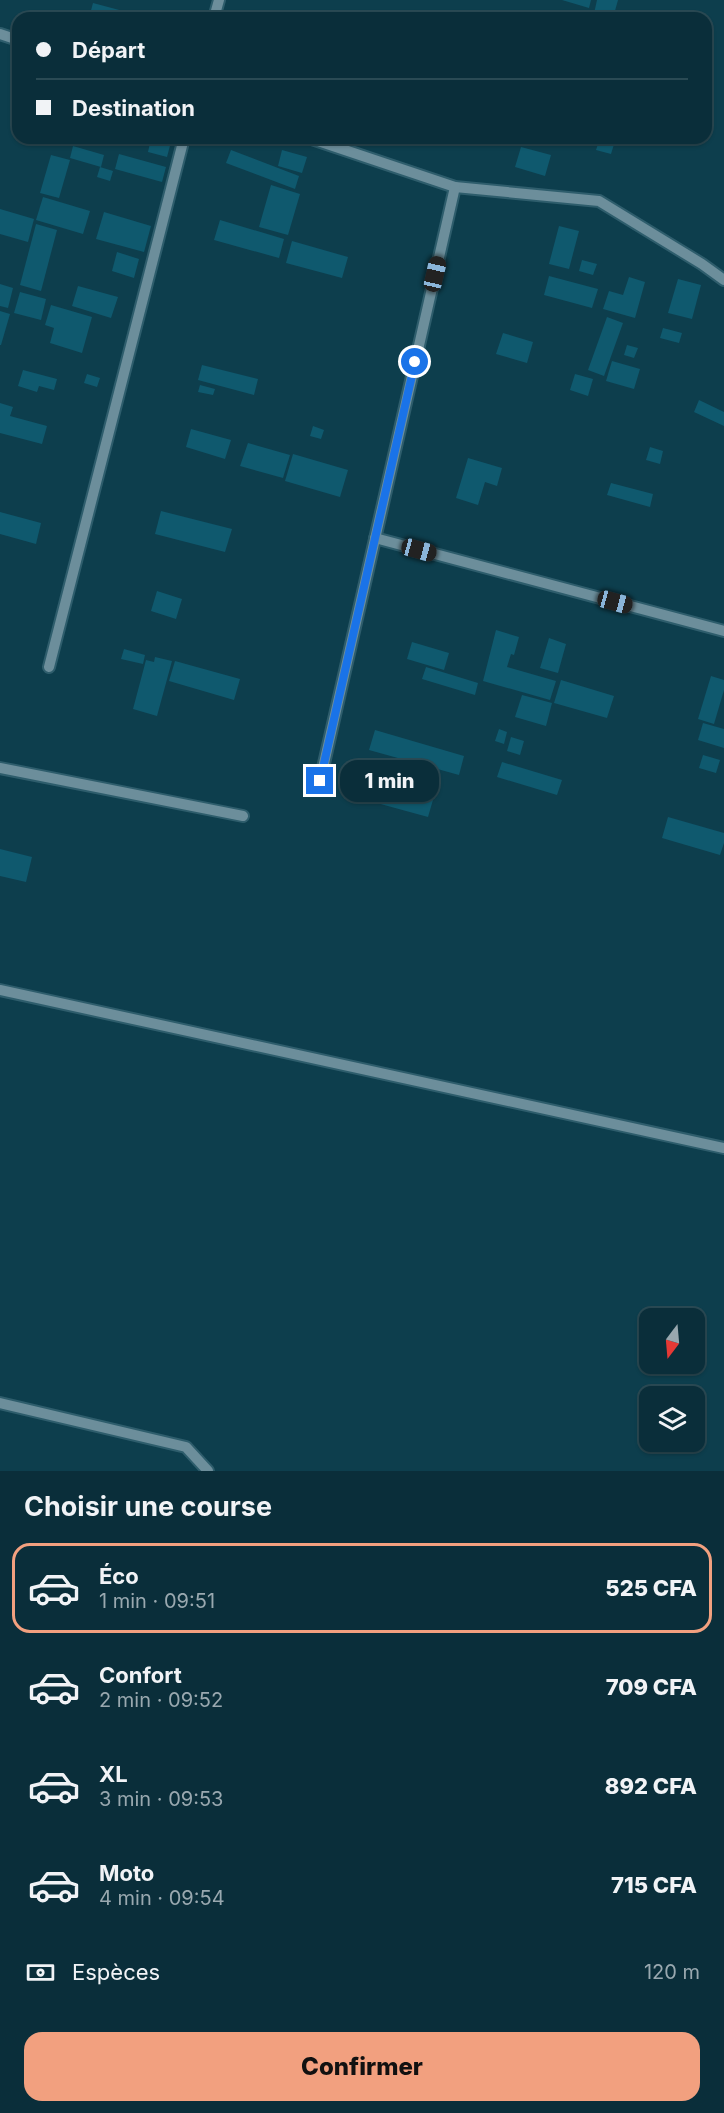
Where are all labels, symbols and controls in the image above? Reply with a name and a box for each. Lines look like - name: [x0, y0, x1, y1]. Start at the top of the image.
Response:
- text: Départ: [72, 37, 145, 63]
- text: Destination: [72, 95, 195, 121]
- car: [422, 254, 448, 294]
- route start: [401, 348, 428, 375]
- car: [399, 537, 439, 563]
- car: [595, 589, 635, 615]
- callout: 1 min: [341, 760, 440, 802]
- route end: [306, 767, 333, 794]
- text: 1 min: [364, 769, 415, 793]
- north arrow: [639, 1308, 705, 1374]
- map controls: [639, 1308, 705, 1452]
- button: layers: [639, 1386, 705, 1452]
- text: Choisir une course: [24, 1490, 272, 1523]
- icon: car: [27, 1561, 81, 1615]
- text: Éco: [99, 1563, 139, 1589]
- text: 525 CFA: [605, 1575, 697, 1601]
- text: 1 min · 09:51: [99, 1589, 215, 1613]
- icon: car: [27, 1660, 81, 1714]
- text: Confort: [99, 1662, 182, 1688]
- text: 709 CFA: [606, 1674, 697, 1700]
- text: 2 min · 09:52: [99, 1688, 223, 1712]
- icon: car: [27, 1759, 81, 1813]
- text: XL: [99, 1761, 128, 1787]
- text: 892 CFA: [605, 1773, 697, 1799]
- text: 3 min · 09:53: [99, 1787, 223, 1811]
- icon: car: [27, 1858, 81, 1912]
- text: Moto: [99, 1860, 154, 1886]
- text: 715 CFA: [611, 1872, 697, 1898]
- text: 4 min · 09:54: [99, 1886, 225, 1910]
- icon: cash: [24, 1956, 57, 1989]
- text: Espèces: [72, 1959, 160, 1985]
- text: 120 m: [644, 1960, 700, 1984]
- button: Confirmer: [24, 2032, 700, 2101]

